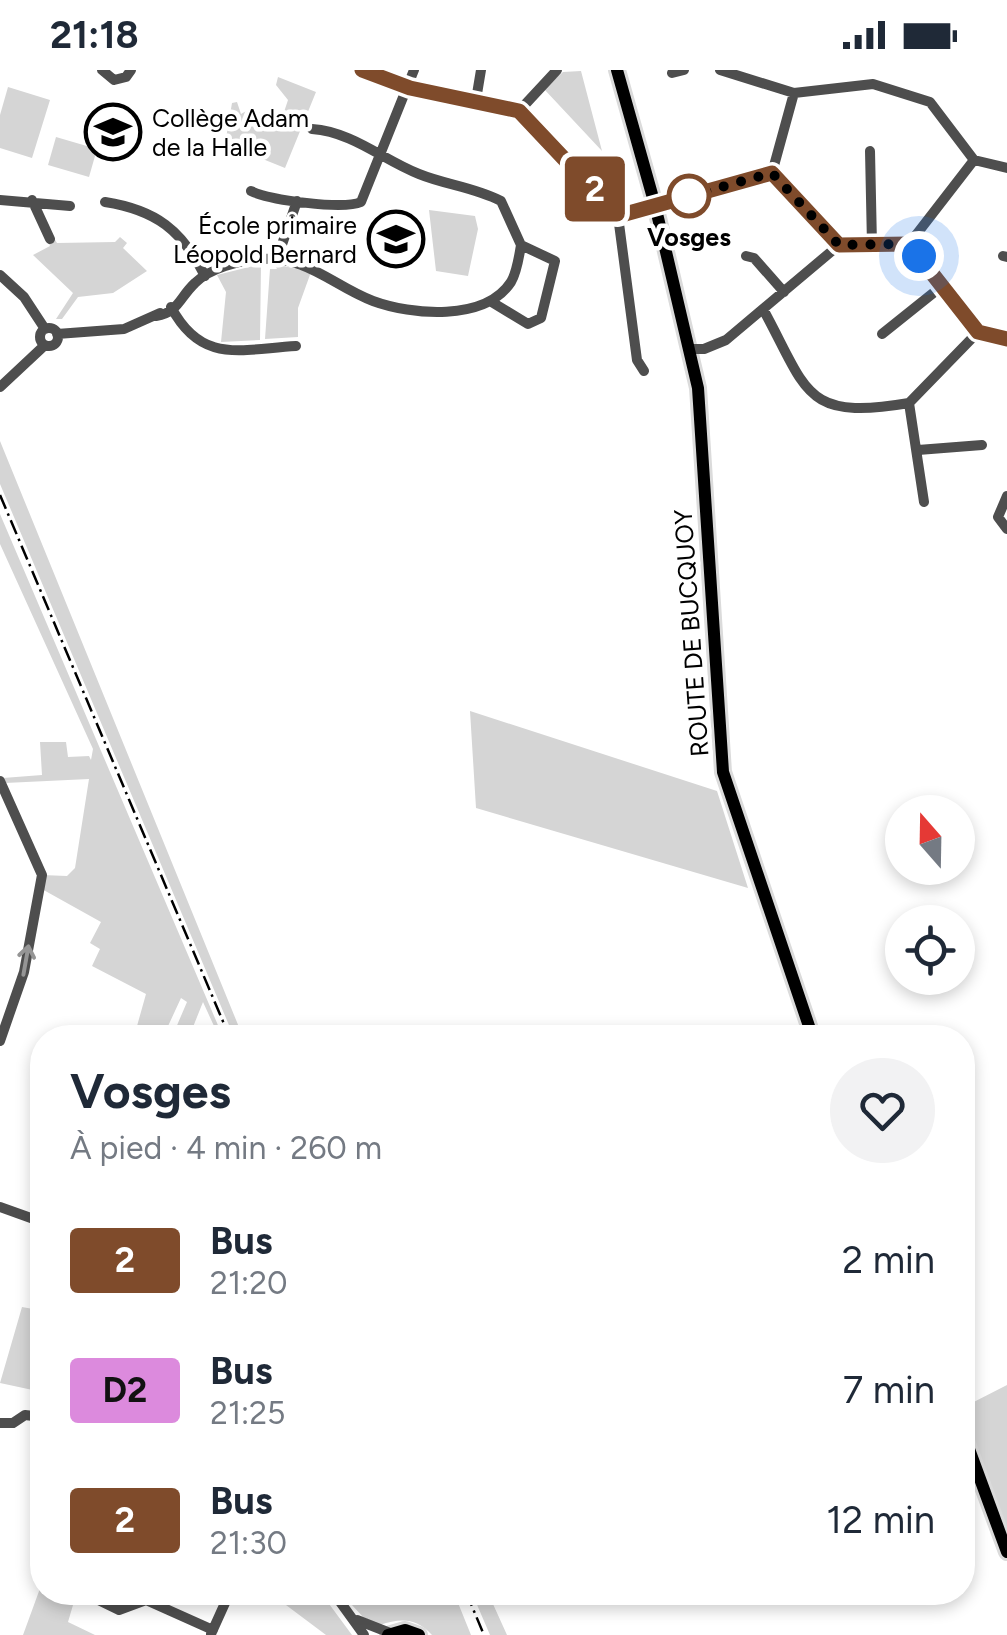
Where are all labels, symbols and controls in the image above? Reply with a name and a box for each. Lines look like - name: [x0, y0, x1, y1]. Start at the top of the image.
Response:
- text: 21:18: [50, 12, 139, 58]
- school or university icon: Collège Adam de la Halle: [83, 102, 143, 162]
- place label: Collège Adam de la Halle: [152, 103, 309, 162]
- line badge: 2: [562, 156, 628, 222]
- text: 2: [585, 168, 605, 210]
- marker: Vosges: [668, 175, 710, 217]
- school or university icon: École primaire Léopold Bernard: [366, 209, 426, 269]
- place label: École primaire Léopold Bernard: [173, 210, 357, 269]
- place label: Vosges: [647, 222, 731, 252]
- your location: [894, 231, 944, 281]
- street label: ROUTE DE BUCQUOY: [667, 508, 715, 758]
- north arrow: [885, 795, 975, 885]
- map controls: [885, 795, 975, 995]
- button: locate: [885, 905, 975, 995]
- one-way arrow: [17, 944, 36, 976]
- button: heart: [830, 1058, 935, 1163]
- text: Vosges: [70, 1062, 231, 1120]
- text: À pied · 4 min · 260 m: [70, 1129, 382, 1167]
- text: Bus: [210, 1218, 273, 1264]
- text: 2 min: [842, 1237, 935, 1283]
- text: 2: [115, 1239, 135, 1281]
- text: 21:20: [210, 1264, 288, 1302]
- text: Bus: [210, 1348, 273, 1394]
- text: 7 min: [843, 1367, 935, 1413]
- text: D2: [103, 1369, 147, 1411]
- text: 21:25: [210, 1394, 286, 1432]
- text: Bus: [210, 1478, 273, 1524]
- text: 12 min: [826, 1497, 935, 1543]
- text: 2: [115, 1499, 135, 1541]
- text: 21:30: [210, 1524, 287, 1562]

